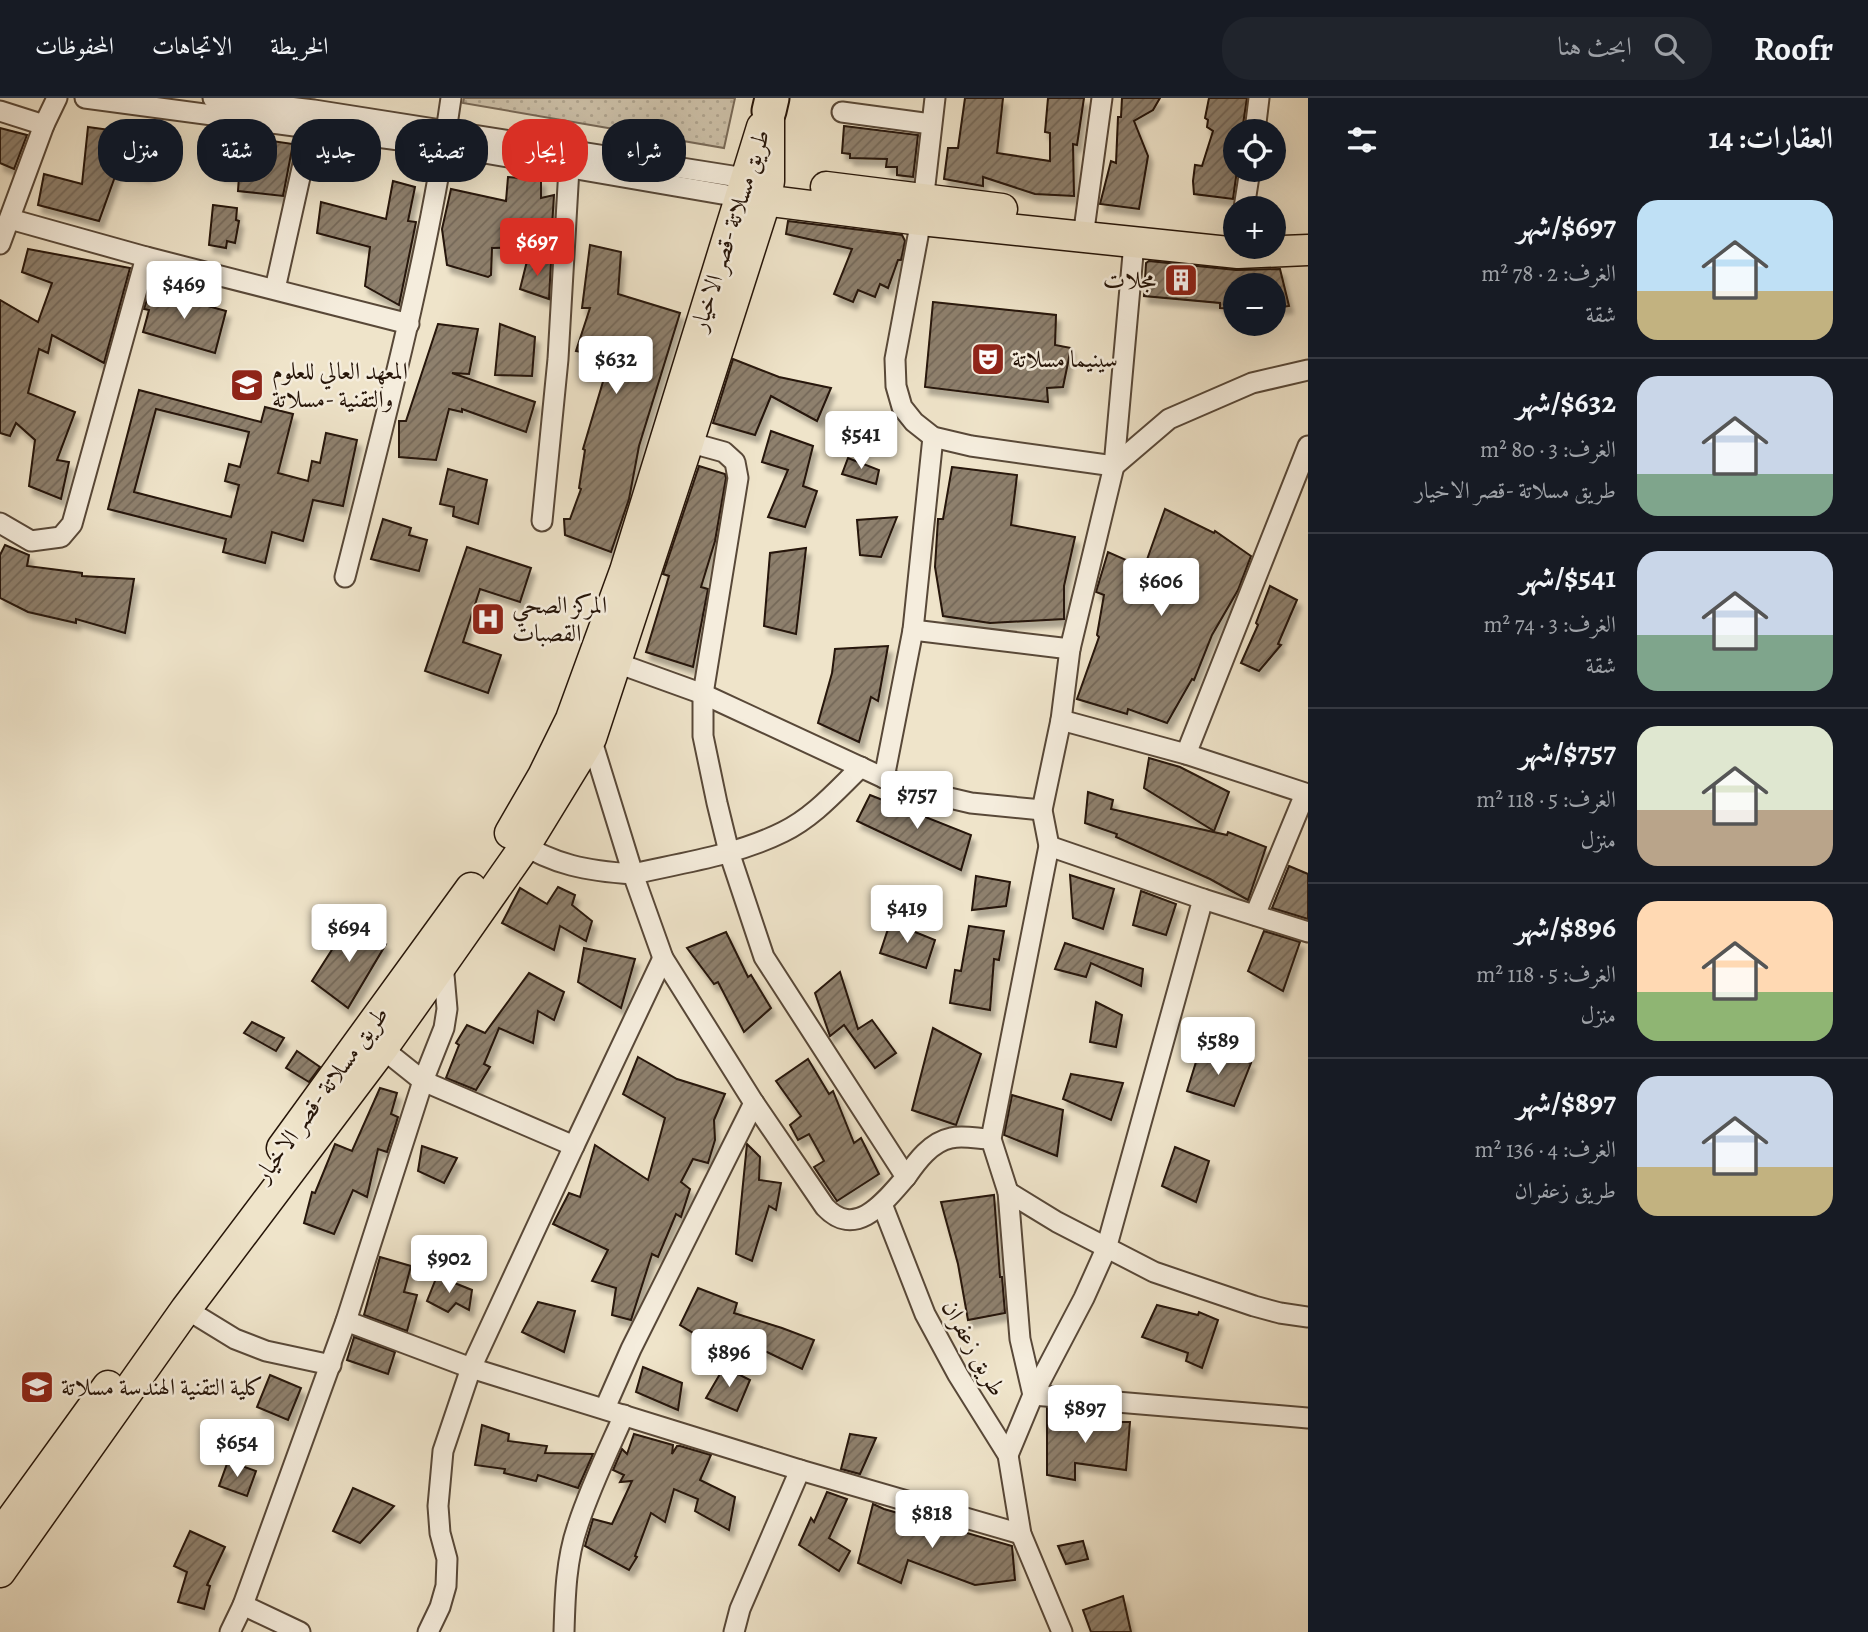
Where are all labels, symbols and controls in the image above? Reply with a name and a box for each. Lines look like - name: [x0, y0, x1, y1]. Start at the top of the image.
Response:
- search box: [1222, 17, 1712, 80]
- text: Roofr: [1754, 26, 1833, 71]
- text: ابحث هنا: [1557, 29, 1632, 64]
- icon: search: [1650, 29, 1688, 67]
- text: المحفوظات: [35, 30, 114, 62]
- text: الاتجاهات: [152, 30, 232, 62]
- text: الخريطة: [270, 30, 329, 62]
- text: العقارات: 14: [1709, 118, 1833, 158]
- chip: منزل: [98, 119, 183, 182]
- chip: شقة: [197, 119, 277, 182]
- chip: جديد: [291, 119, 381, 182]
- chip: تصفية: [395, 119, 488, 182]
- chip: إيجار: [502, 119, 588, 182]
- chip: شراء: [602, 119, 686, 182]
- map controls: [1223, 119, 1286, 336]
- button: locate: [1223, 119, 1286, 182]
- icon: filters: [1343, 121, 1381, 159]
- street label: طريق مسلاتة -قصر الاخيار: [682, 125, 778, 337]
- button: +: [1223, 196, 1286, 259]
- text: $697/شهر: [1517, 206, 1616, 246]
- pin: $697: [496, 218, 578, 278]
- text: $697: [516, 225, 558, 256]
- icon: home: [1693, 228, 1777, 312]
- text: الغرف: 2 · 78 m²: [1481, 258, 1616, 289]
- building icon: مجلات: [1162, 261, 1200, 299]
- pin: $469: [143, 262, 225, 321]
- place label: مجلات: [1103, 264, 1156, 296]
- text: $469: [163, 268, 205, 299]
- button: −: [1223, 273, 1286, 336]
- text: شقة: [1586, 299, 1616, 330]
- pin: $632: [575, 336, 657, 396]
- theatre icon: سينيما مسلاتة: [969, 340, 1007, 378]
- text: $632: [595, 343, 637, 374]
- place label: سينيما مسلاتة: [1012, 343, 1118, 375]
- place label: المعهد العالي للعلوم والتقنية -مسلاتة: [272, 355, 408, 415]
- school or university icon: المعهد العالي للعلوم والتقنية -مسلاتة: [228, 366, 266, 404]
- text: $632/شهر: [1516, 382, 1616, 422]
- icon: home: [1693, 404, 1777, 488]
- pin: $541: [820, 412, 902, 471]
- text: $541: [841, 418, 881, 449]
- text: الغرف: 3 · 80 m²: [1480, 434, 1616, 465]
- text: طريق مسلاتة -قصر الاخيار: [1415, 475, 1616, 506]
- text: $541/شهر: [1520, 557, 1616, 597]
- pin: $606: [1120, 559, 1202, 618]
- text: $606: [1139, 565, 1183, 596]
- icon: home: [1693, 579, 1777, 663]
- place label: المركز الصحي القصبات: [512, 589, 607, 649]
- hospital icon: المركز الصحي القصبات: [469, 600, 507, 638]
- text: الغرف: 3 · 74 m²: [1483, 609, 1616, 640]
- text: شقة: [1586, 650, 1616, 681]
- text: $757/شهر: [1519, 732, 1616, 772]
- icon: home: [1693, 754, 1777, 838]
- pin: $757: [876, 772, 958, 831]
- text: $757: [897, 778, 937, 809]
- text: الغرف: 5 · 118 m²: [1476, 784, 1616, 815]
- text: منزل: [1581, 825, 1616, 856]
- pin: $419: [866, 886, 948, 945]
- text: $419: [887, 892, 927, 923]
- pin: $694: [308, 904, 390, 964]
- text: $896/شهر: [1515, 907, 1616, 947]
- text: $694: [328, 911, 370, 942]
- icon: home: [1693, 929, 1777, 1013]
- text: الغرف: 5 · 118 m²: [1476, 959, 1616, 990]
- street label: طريق مسلاتة -قصر الاخيار: [245, 1000, 396, 1190]
- text: منزل: [1581, 1000, 1616, 1031]
- pin: $589: [1177, 1018, 1259, 1077]
- text: $589: [1197, 1024, 1239, 1055]
- text: $897/شهر: [1517, 1082, 1616, 1122]
- icon: home: [1693, 1104, 1777, 1188]
- text: الغرف: 4 · 136 m²: [1475, 1134, 1616, 1165]
- text: طريق زعفران: [1515, 1175, 1616, 1206]
- pin: $902: [408, 1236, 490, 1295]
- text: $902: [427, 1242, 471, 1273]
- street label: طريق زعفران: [934, 1294, 1014, 1402]
- pin: $896: [688, 1330, 770, 1389]
- text: $896: [707, 1336, 751, 1367]
- school or university icon: كلية التقنية الهندسة مسلاتة: [18, 1368, 56, 1406]
- place label: كلية التقنية الهندسة مسلاتة: [61, 1371, 264, 1403]
- pin: $897: [1044, 1386, 1126, 1445]
- text: $897: [1064, 1392, 1106, 1423]
- pin: $654: [196, 1420, 278, 1479]
- text: $654: [216, 1426, 258, 1457]
- pin: $818: [891, 1490, 973, 1550]
- text: $818: [911, 1497, 953, 1528]

